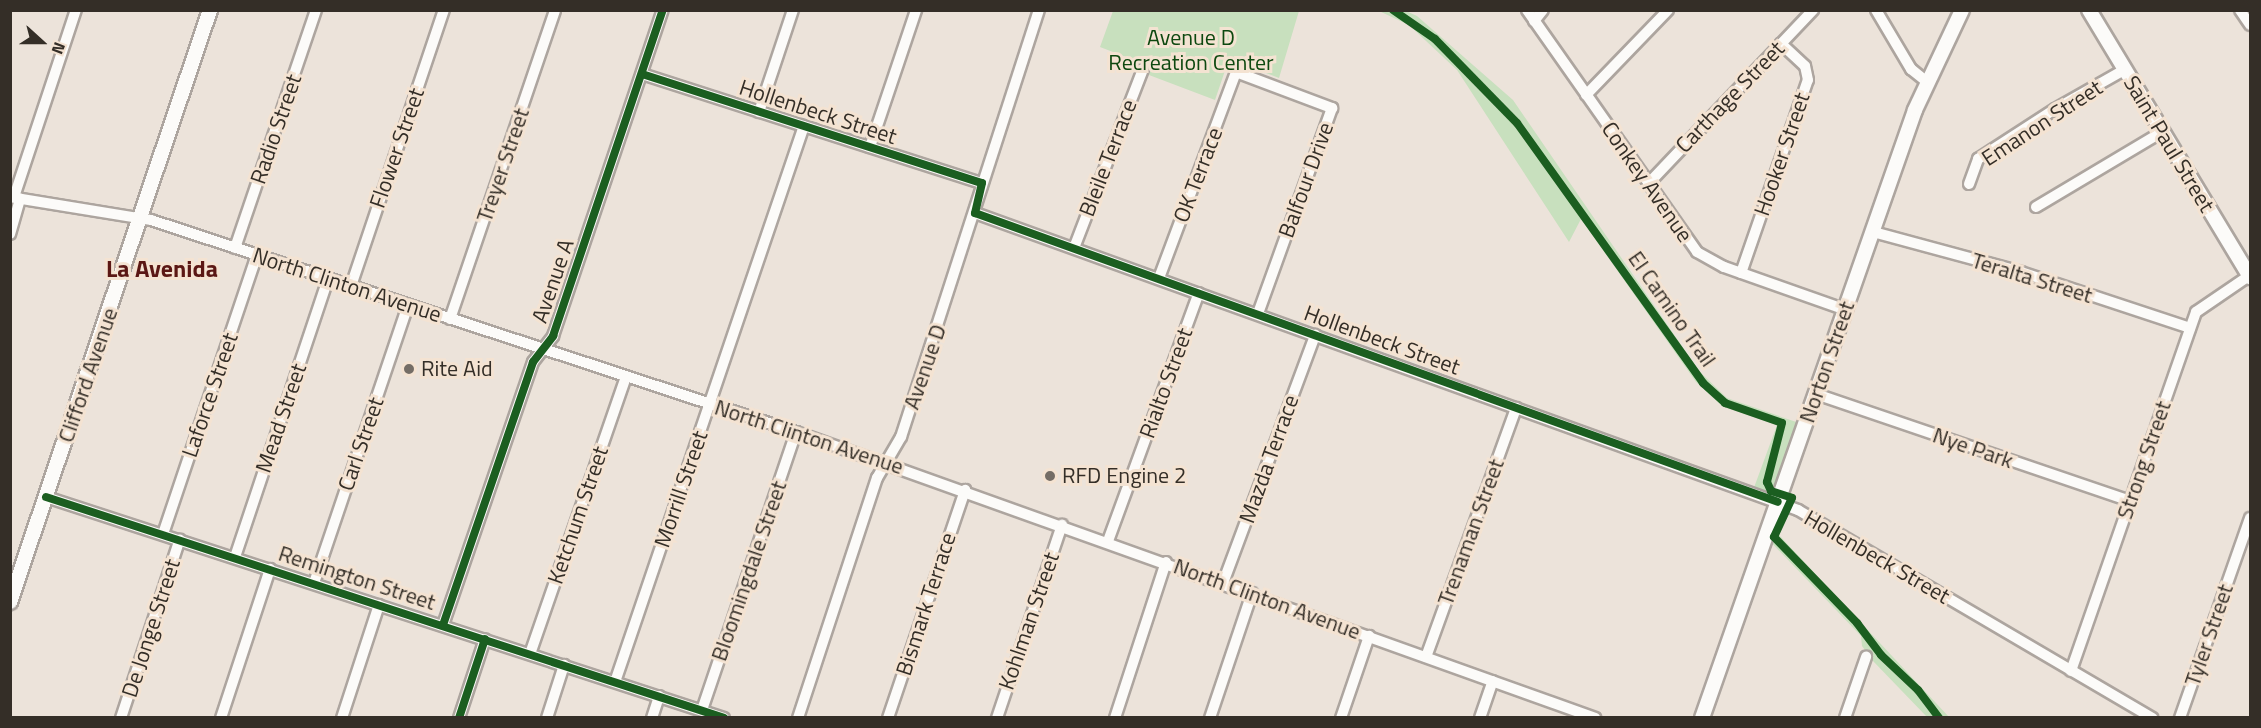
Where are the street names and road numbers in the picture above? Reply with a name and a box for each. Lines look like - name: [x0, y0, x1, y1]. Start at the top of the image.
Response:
- street label: Carthage Street: [1670, 36, 1790, 158]
- street label: Radio Street: [245, 71, 307, 187]
- street label: Saint Paul Street: [2118, 71, 2220, 217]
- street label: Hollenbeck Street: [736, 74, 900, 150]
- street label: Emanon Street: [1977, 74, 2107, 172]
- street label: Flower Street: [364, 85, 430, 211]
- street label: Hooker Street: [1749, 89, 1815, 219]
- street label: Bleile Terrace: [1074, 96, 1142, 220]
- street label: Treyer Street: [471, 105, 535, 225]
- street label: Conkey Avenue: [1596, 117, 1698, 247]
- street label: Balfour Drive: [1273, 119, 1339, 241]
- street label: OK Terrace: [1168, 124, 1228, 226]
- street label: Avenue A: [526, 236, 580, 326]
- street label: North Clinton Avenue: [249, 242, 445, 328]
- street label: El Camino Trail: [1623, 246, 1721, 372]
- street label: Teralta Street: [1969, 247, 2095, 309]
- street label: Norton Street: [1794, 298, 1860, 426]
- street label: Hollenbeck Street: [1301, 300, 1463, 380]
- street label: Clifford Avenue: [53, 304, 123, 446]
- street label: Avenue D: [898, 321, 952, 413]
- street label: Rialto Street: [1134, 324, 1198, 442]
- street label: Laforce Street: [176, 329, 244, 461]
- street label: Mead Street: [250, 360, 312, 476]
- street label: Mazda Terrace: [1234, 391, 1304, 527]
- street label: Carl Street: [333, 394, 389, 494]
- street label: North Clinton Avenue: [711, 394, 907, 480]
- street label: Strong Street: [2111, 397, 2177, 523]
- street label: Nye Park: [1929, 422, 2017, 474]
- street label: Morrill Street: [649, 427, 713, 551]
- street label: Ketchum Street: [542, 443, 614, 587]
- street label: Trenaman Street: [1432, 455, 1510, 609]
- street label: Bloomingdale Street: [706, 478, 792, 664]
- street label: Hollenbeck Street: [1799, 505, 1955, 609]
- street label: Bismark Terrace: [891, 529, 961, 679]
- street label: Remington Street: [275, 540, 439, 616]
- street label: Kohlman Street: [993, 549, 1065, 693]
- street label: North Clinton Avenue: [1170, 553, 1364, 645]
- street label: De Jonge Street: [116, 556, 186, 700]
- street label: Tyler Street: [2179, 581, 2239, 689]

